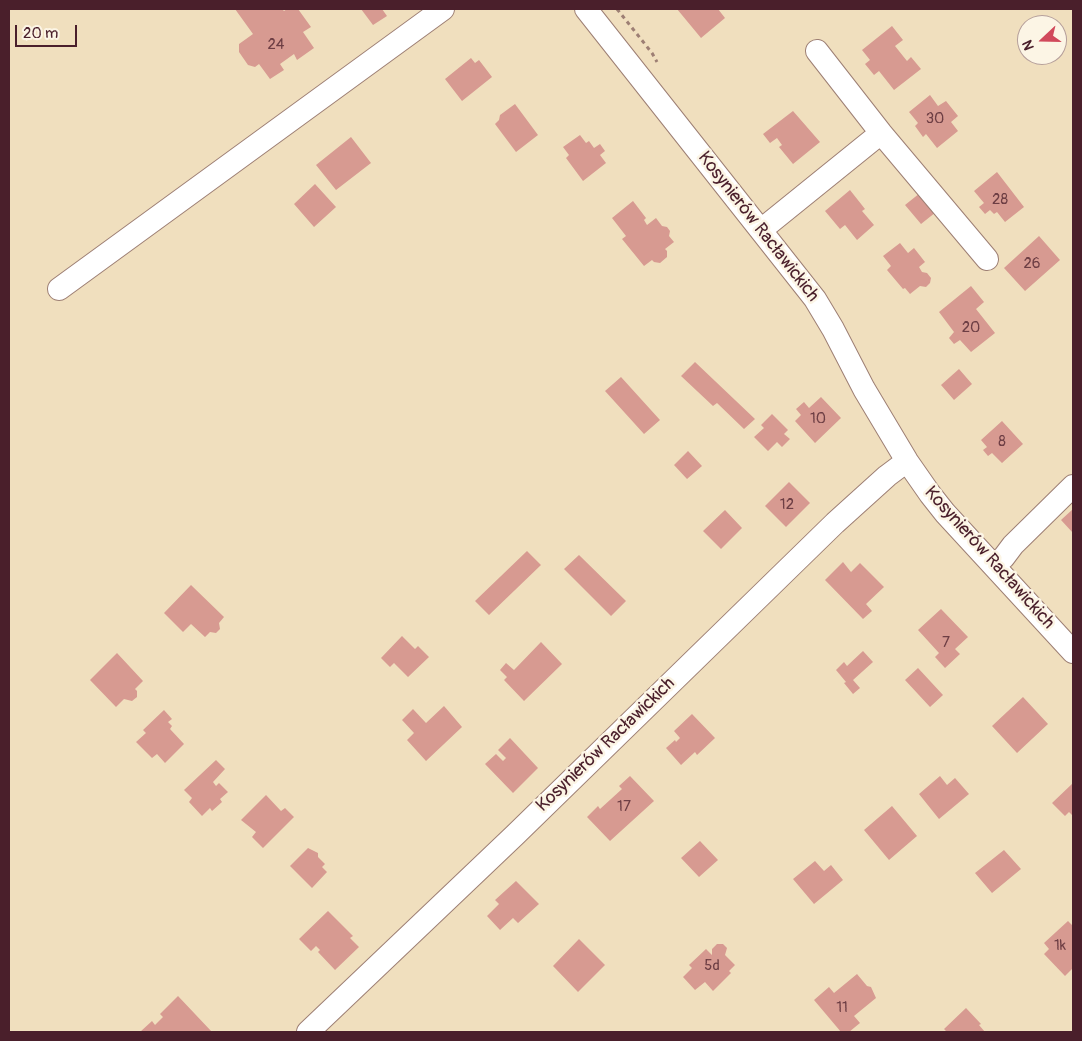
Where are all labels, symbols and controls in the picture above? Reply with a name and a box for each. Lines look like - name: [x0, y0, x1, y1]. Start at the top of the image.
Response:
- scale bar: [18, 15, 80, 47]
- north arrow: [1017, 15, 1067, 65]
- text: 20 m: [23, 24, 58, 43]
- house number: 24: [267, 36, 285, 54]
- text: N: [1019, 38, 1038, 53]
- house number: 30: [926, 110, 944, 128]
- street label: Kosynierów Racławickich: [693, 148, 823, 306]
- house number: 28: [992, 191, 1008, 209]
- house number: 26: [1023, 255, 1041, 273]
- house number: 20: [962, 319, 980, 337]
- house number: 10: [810, 410, 826, 428]
- house number: 8: [998, 433, 1006, 451]
- street label: Kosynierów Racławickich: [919, 482, 1059, 634]
- house number: 12: [780, 496, 794, 514]
- house number: 7: [942, 634, 950, 652]
- street label: Kosynierów Racławickich: [532, 673, 680, 817]
- house number: 17: [617, 798, 631, 816]
- house number: 1k: [1054, 937, 1066, 955]
- house number: 5d: [704, 957, 720, 975]
- house number: 11: [836, 999, 848, 1017]

